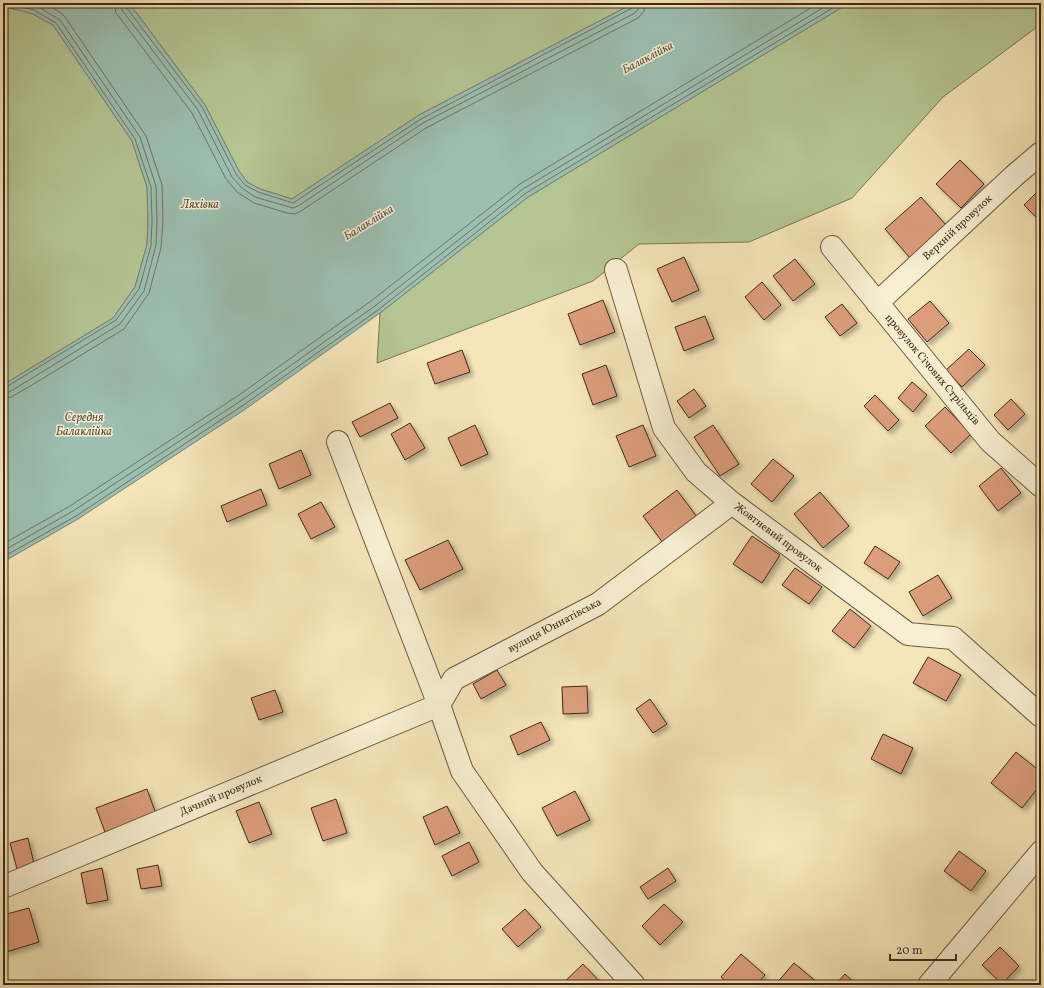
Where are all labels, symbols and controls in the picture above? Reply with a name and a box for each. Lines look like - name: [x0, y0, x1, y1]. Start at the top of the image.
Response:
- water label: Балаклійка: [620, 38, 677, 78]
- street label: Верхній провулок: [920, 192, 996, 264]
- water label: Ляхівка: [180, 197, 219, 213]
- water label: Балаклійка: [341, 201, 397, 245]
- street label: провулок Січових Стрільців: [881, 311, 983, 429]
- water label: Середня Балаклійка: [56, 410, 112, 440]
- street label: Жовтневий провулок: [731, 500, 825, 576]
- street label: вулиця Юннатівська: [506, 595, 605, 657]
- street label: Дачний провулок: [177, 772, 265, 820]
- scale bar: [890, 936, 956, 962]
- text: 20 m: [896, 943, 923, 959]

